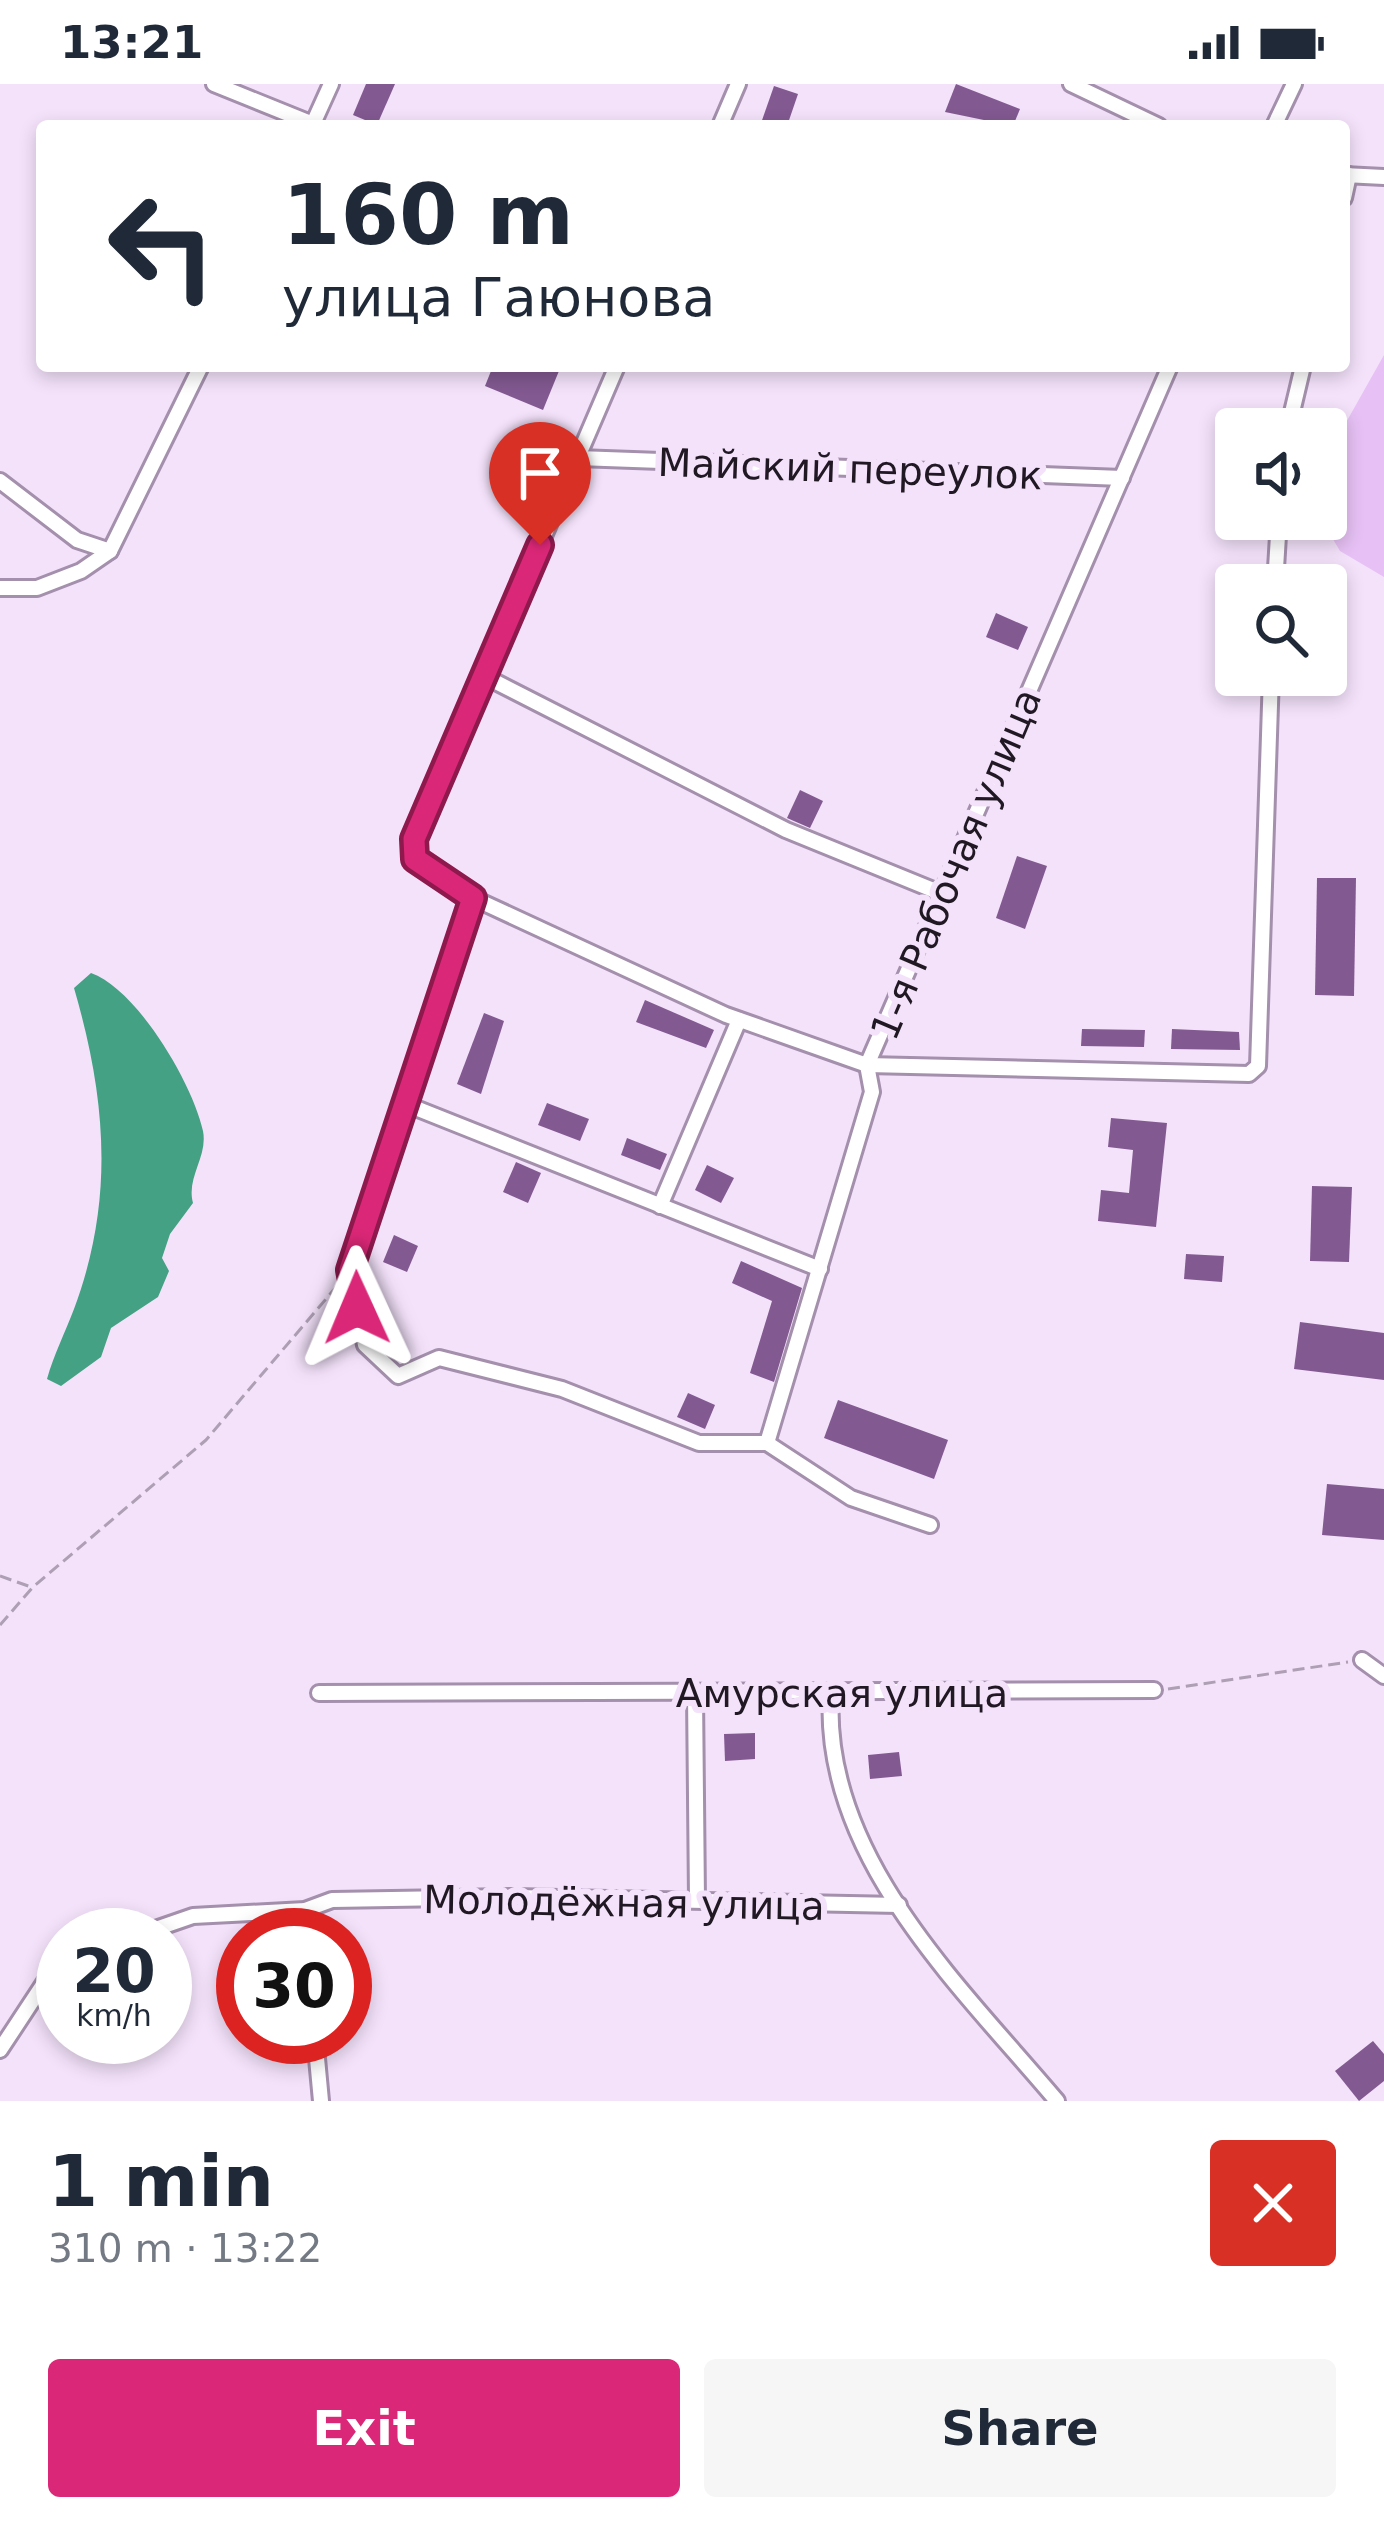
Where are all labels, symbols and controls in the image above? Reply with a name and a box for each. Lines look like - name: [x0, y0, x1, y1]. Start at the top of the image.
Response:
- text: 13:21: [60, 16, 203, 69]
- text: 160 m: [282, 166, 574, 264]
- icon: left: [84, 168, 240, 324]
- text: улица Гаюнова: [282, 266, 715, 329]
- map controls: [1215, 408, 1347, 696]
- button: sound: [1215, 408, 1347, 540]
- pin: [489, 422, 591, 545]
- icon: arrive: [507, 440, 573, 506]
- street label: Майский переулок: [657, 440, 1043, 498]
- button: search: [1215, 564, 1347, 696]
- street label: 1-я Рабочая улица: [862, 682, 1050, 1046]
- position arrow: [294, 1245, 420, 1371]
- street label: Амурская улица: [676, 1671, 1008, 1716]
- street label: Молодёжная улица: [423, 1877, 825, 1929]
- speed limit sign: 30: [216, 1908, 372, 2064]
- text: 20: [72, 1936, 156, 2006]
- text: km/h: [76, 1998, 152, 2033]
- text: 1 min: [48, 2139, 274, 2223]
- button: close: [1210, 2140, 1336, 2266]
- text: 310 m · 13:22: [48, 2226, 322, 2271]
- button: Exit: [48, 2359, 680, 2497]
- button: Share: [704, 2359, 1336, 2497]

